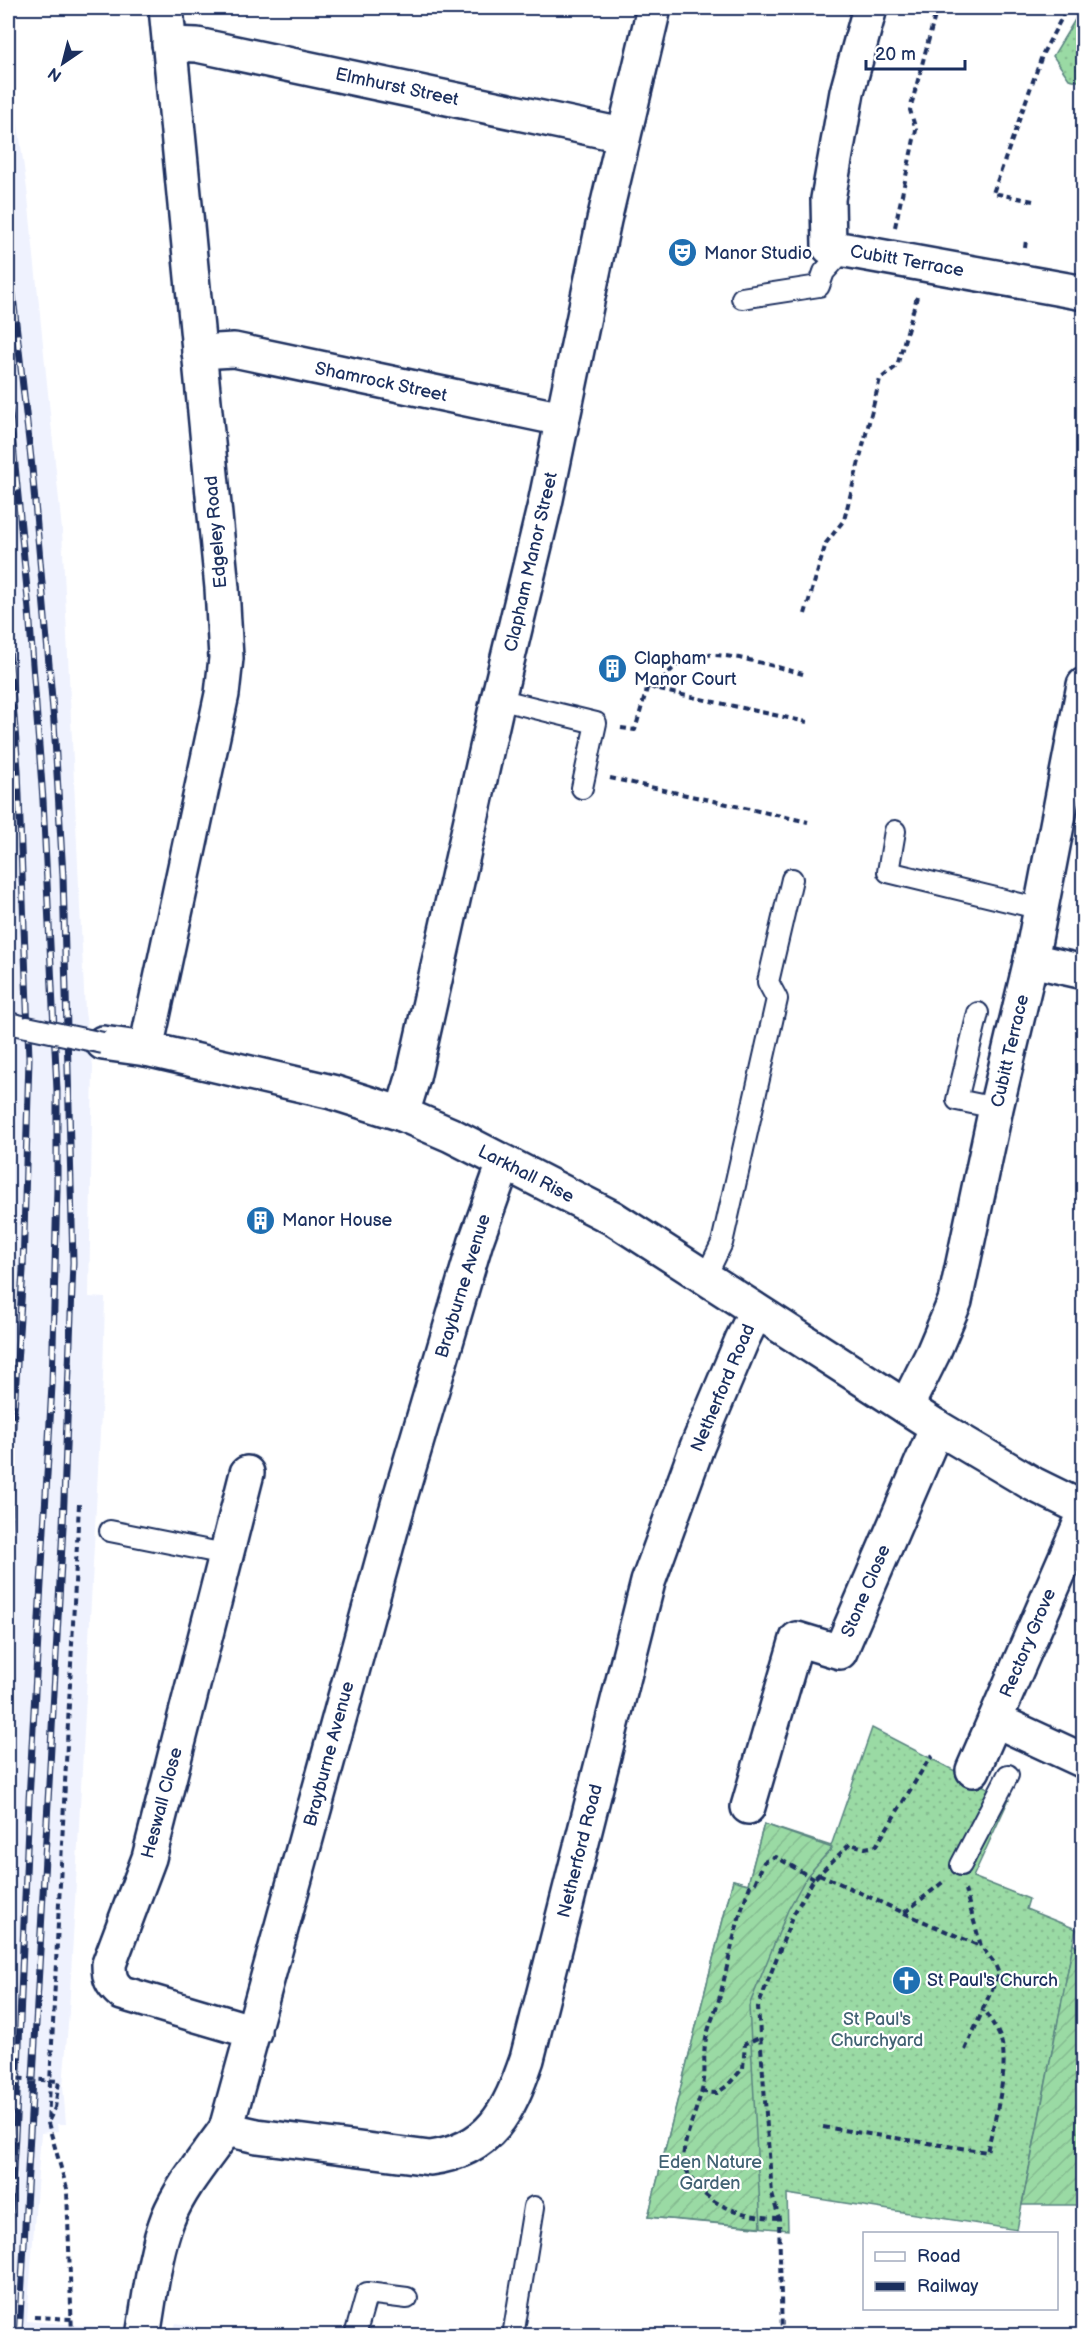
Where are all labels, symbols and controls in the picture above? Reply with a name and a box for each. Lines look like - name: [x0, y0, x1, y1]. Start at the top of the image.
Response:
- north arrow: [33, 33, 93, 93]
- scale bar: [866, 33, 965, 71]
- text: 20 m: [875, 44, 916, 65]
- text: N: [45, 63, 66, 85]
- street label: Elmhurst Street: [333, 64, 461, 110]
- theatre icon: Manor Studio: [667, 237, 699, 269]
- street label: Cubitt Terrace: [848, 241, 966, 281]
- place label: Manor Studio: [704, 243, 812, 264]
- street label: Shamrock Street: [313, 358, 449, 406]
- street label: Clapham Manor Street: [500, 470, 562, 654]
- street label: Edgeley Road: [201, 475, 231, 589]
- place label: Clapham Manor Court: [634, 648, 737, 690]
- building icon: Clapham Manor Court: [597, 652, 629, 684]
- street label: Cubitt Terrace: [987, 992, 1033, 1109]
- street label: Larkhall Rise: [474, 1141, 578, 1207]
- building icon: Manor House: [245, 1204, 277, 1236]
- place label: Manor House: [282, 1210, 393, 1231]
- street label: Brayburne Avenue: [431, 1211, 495, 1360]
- street label: Netherford Road: [687, 1321, 759, 1455]
- street label: Stone Close: [837, 1541, 895, 1640]
- street label: Rectory Grove: [996, 1585, 1061, 1701]
- street label: Brayburne Avenue: [300, 1679, 359, 1829]
- street label: Heswall Close: [137, 1745, 187, 1861]
- street label: Netherford Road: [553, 1782, 607, 1920]
- church icon: St Paul's Church: [890, 1964, 922, 1996]
- place label: St Paul's Church: [927, 1970, 1058, 1991]
- park label: St Paul's Churchyard: [831, 2009, 923, 2051]
- park label: Eden Nature Garden: [658, 2152, 762, 2194]
- legend: [863, 2232, 1058, 2310]
- text: Road: [917, 2246, 961, 2267]
- text: Railway: [917, 2276, 979, 2297]

